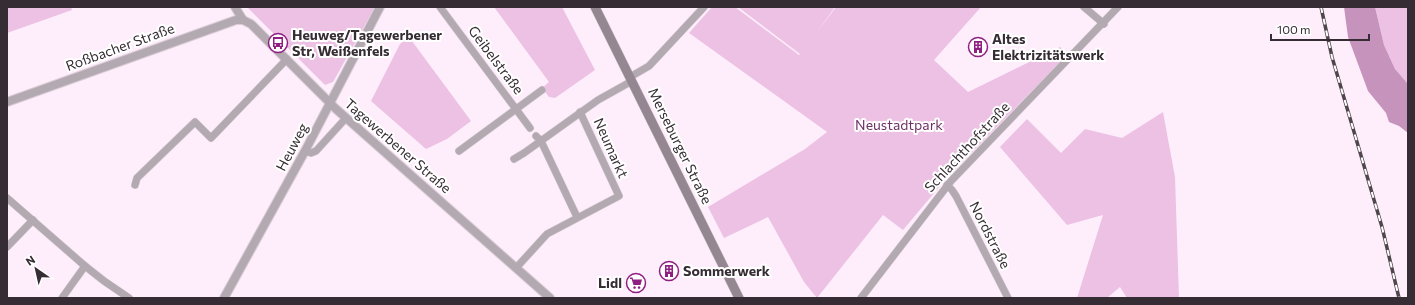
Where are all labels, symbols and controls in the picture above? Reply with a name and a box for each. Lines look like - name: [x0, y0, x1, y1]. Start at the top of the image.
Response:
- scale bar: [1271, 16, 1369, 42]
- street label: Roßbacher Straße: [63, 19, 176, 74]
- street label: Geibelstraße: [465, 22, 528, 97]
- text: 100 m: [1277, 22, 1311, 36]
- place label: Heuweg/Tagewerbener Str, Weißenfels: [292, 26, 442, 59]
- place label: Altes Elektrizitätswerk: [992, 30, 1104, 63]
- bus stop icon: Heuweg/Tagewerbener Str, Weißenfels: [267, 32, 289, 54]
- building icon: Altes Elektrizitätswerk: [967, 36, 989, 58]
- street label: Merseburger Straße: [645, 85, 716, 207]
- street label: Tagewerbener Straße: [342, 95, 455, 196]
- street label: Schlachthofstraße: [921, 98, 1013, 195]
- street label: Neumarkt: [591, 115, 632, 181]
- park label: Neustadtpark: [855, 116, 943, 133]
- street label: Heuweg: [272, 120, 311, 174]
- street label: Nordstraße: [966, 198, 1015, 271]
- north arrow: [16, 249, 56, 289]
- text: N: [23, 253, 37, 268]
- building icon: Sommerwerk: [658, 260, 680, 282]
- place label: Sommerwerk: [683, 262, 770, 279]
- supermarket icon: Lidl: [625, 272, 647, 294]
- place label: Lidl: [598, 274, 622, 291]

